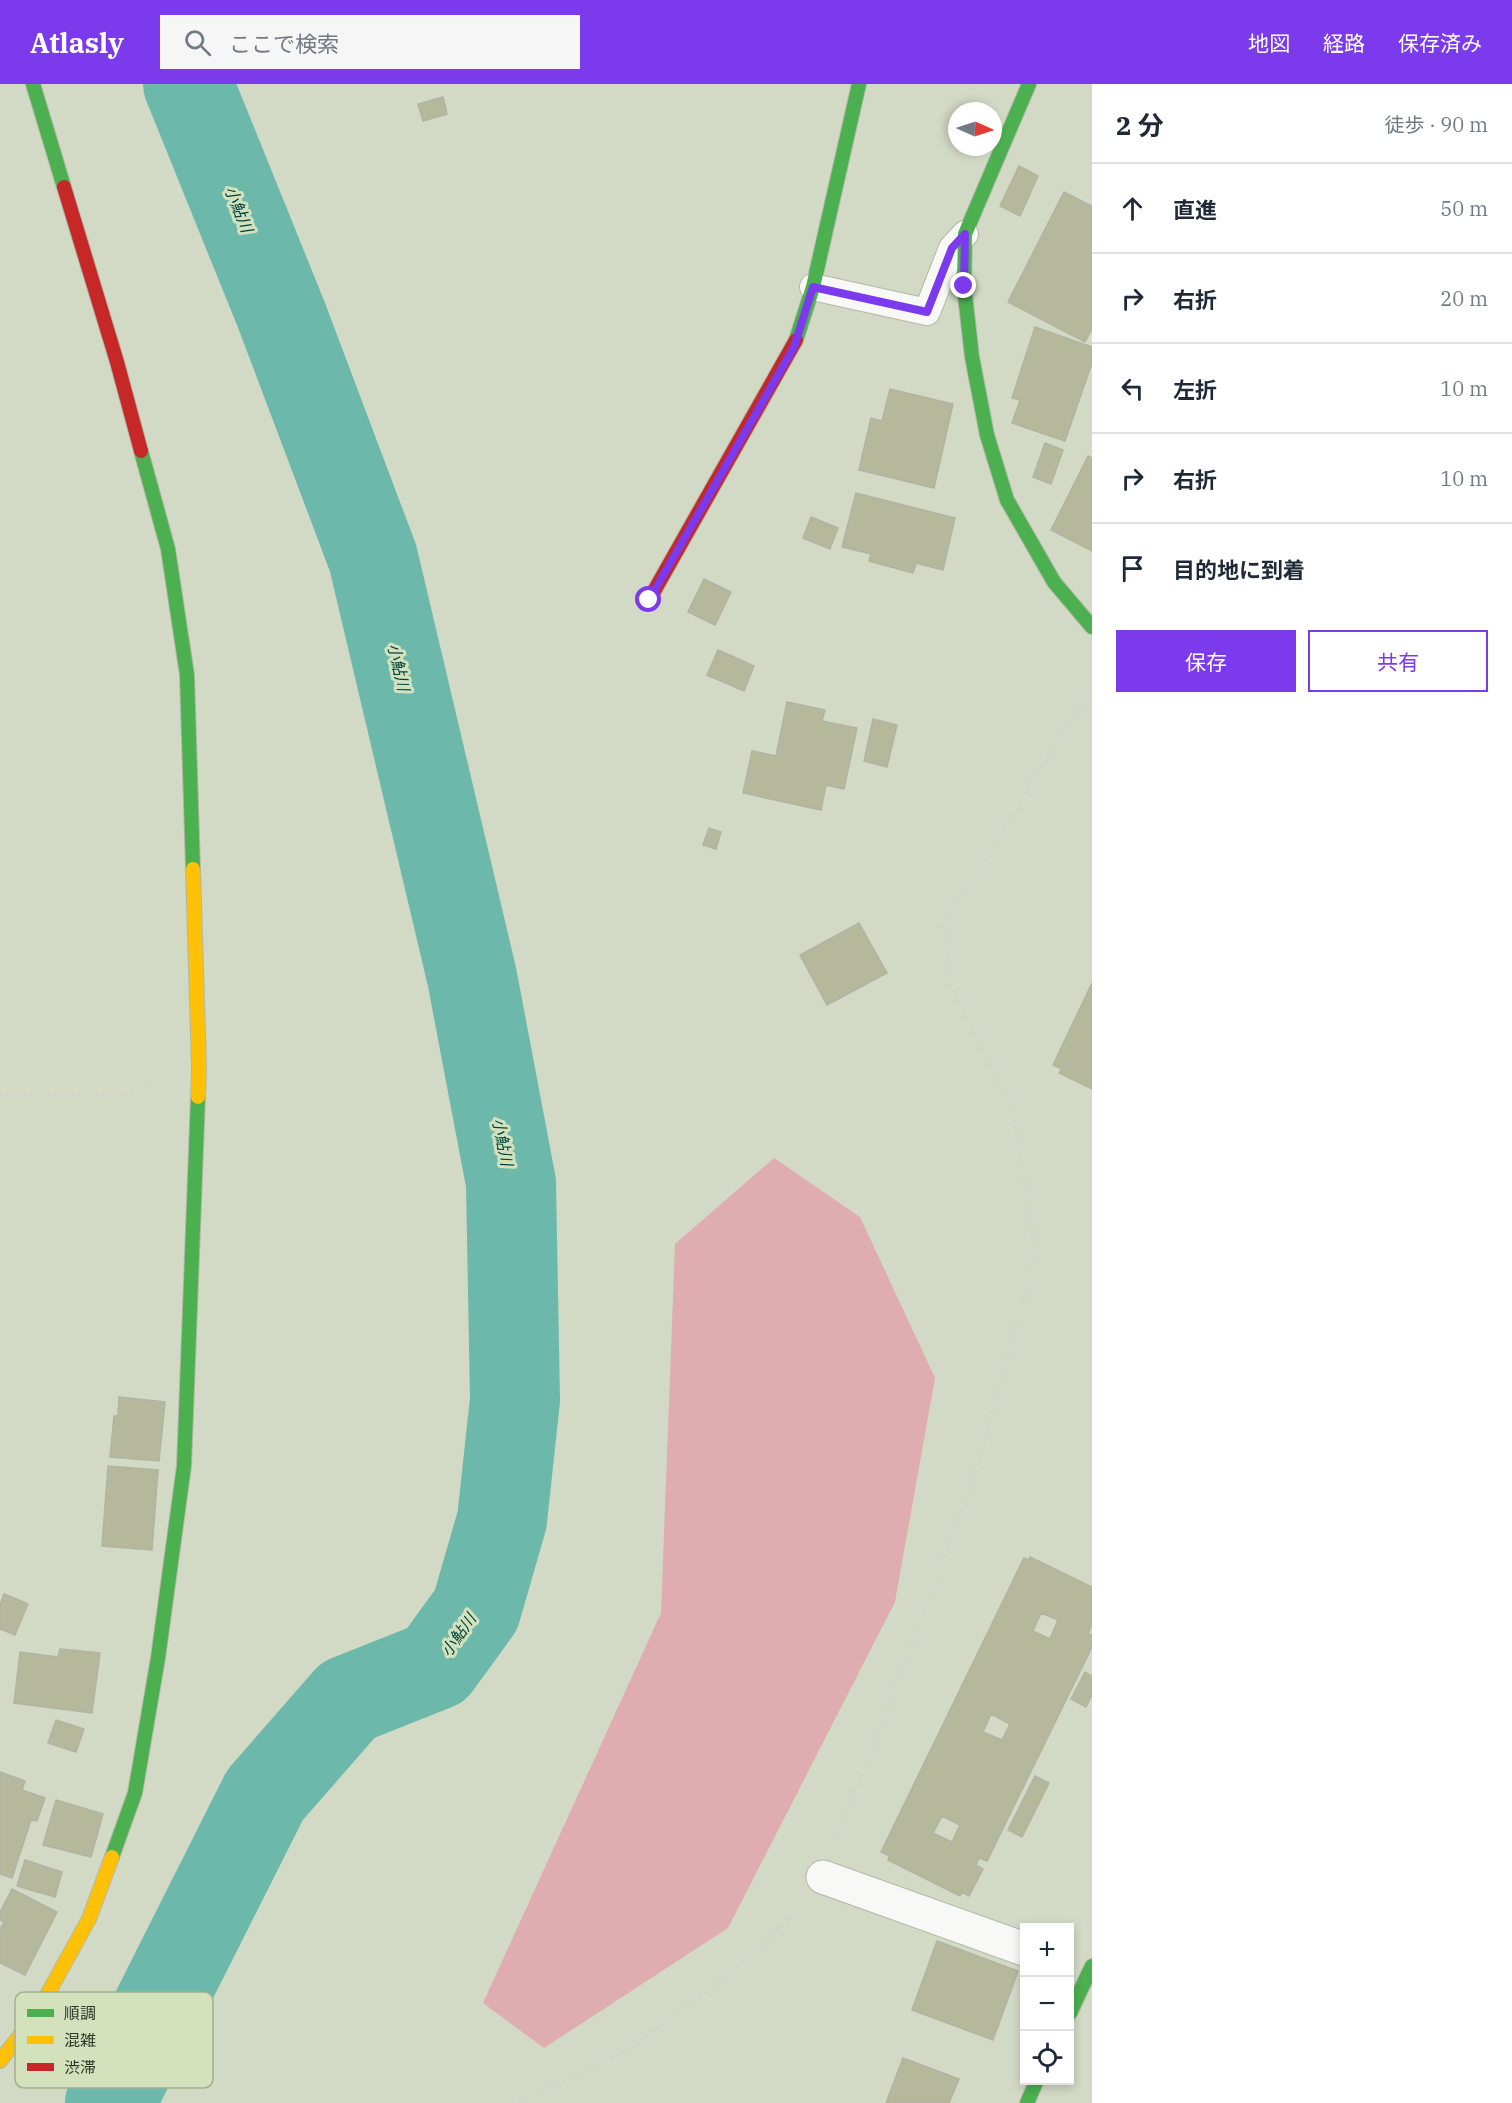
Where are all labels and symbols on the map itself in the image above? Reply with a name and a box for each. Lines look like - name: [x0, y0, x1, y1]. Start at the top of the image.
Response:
- north arrow: [948, 102, 1002, 156]
- water label: 小鮎川: [221, 183, 258, 237]
- route end: [950, 272, 976, 298]
- route start: [635, 586, 661, 612]
- water label: 小鮎川: [384, 641, 415, 695]
- water label: 小鮎川: [489, 1117, 518, 1169]
- water label: 小鮎川: [436, 1608, 481, 1660]
- legend: [15, 1992, 213, 2088]
- text: 順調: [64, 2003, 96, 2023]
- text: 混雑: [64, 2030, 96, 2050]
- text: 渋滞: [64, 2057, 96, 2077]

